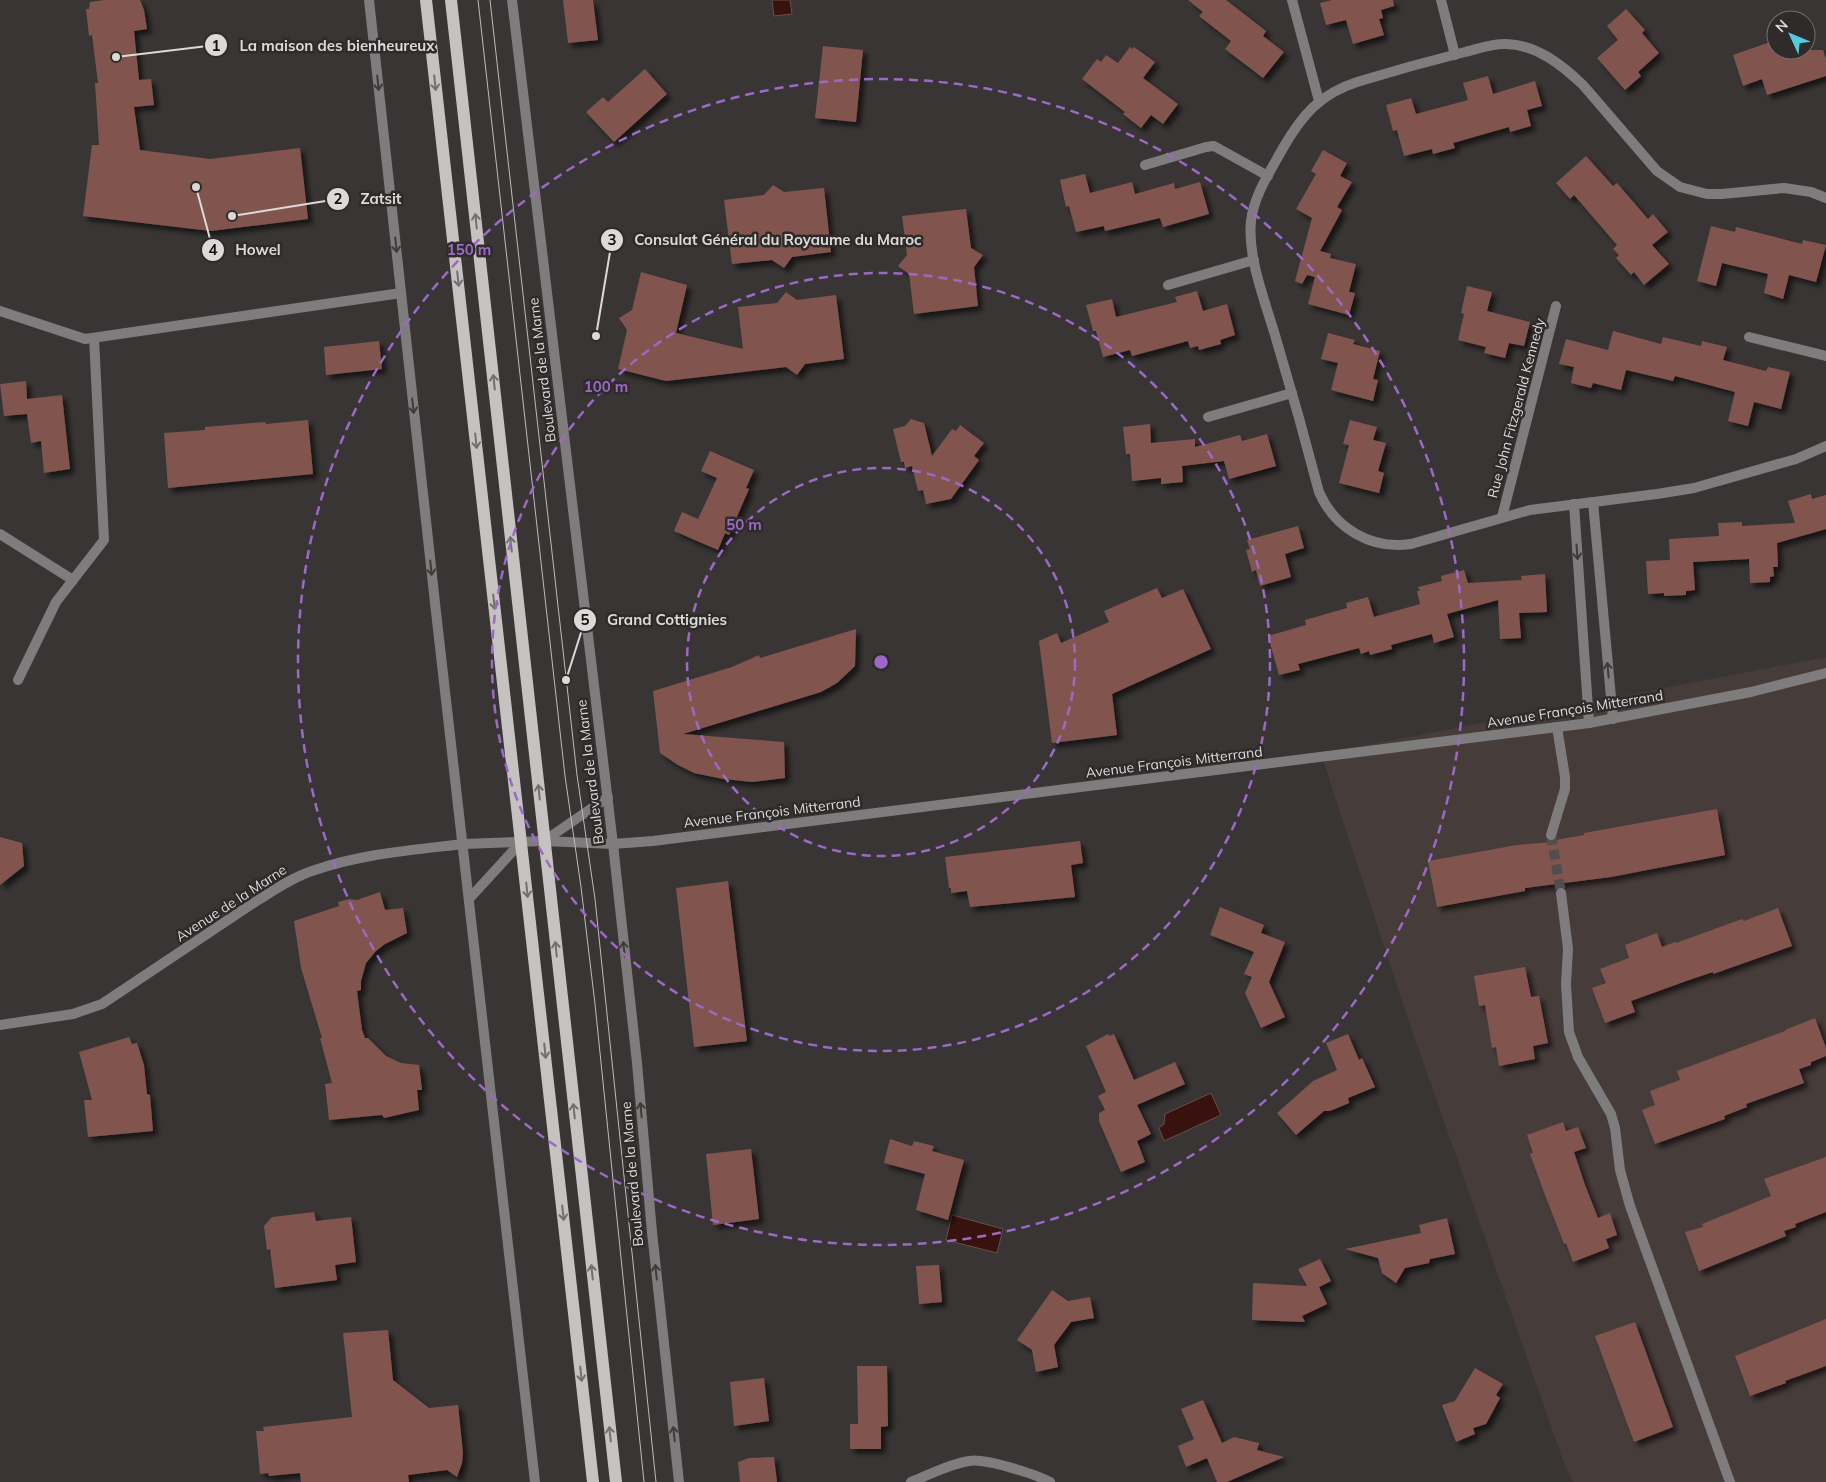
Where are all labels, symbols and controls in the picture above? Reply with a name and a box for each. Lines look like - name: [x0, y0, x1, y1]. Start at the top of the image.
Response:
- north arrow: [1766, 10, 1816, 60]
- text: N: [1772, 16, 1792, 36]
- callout: La maison des bienheureux: [204, 30, 444, 60]
- text: 1: [211, 36, 221, 55]
- text: La maison des bienheureux: [239, 36, 435, 55]
- one-way arrow: [373, 75, 383, 91]
- one-way arrow: [430, 75, 440, 91]
- callout: Zatsit: [326, 184, 412, 214]
- text: 2: [333, 189, 343, 208]
- text: Zatsit: [360, 189, 402, 208]
- one-way arrow: [471, 213, 481, 229]
- callout: Consulat Général du Royaume du Maroc: [600, 225, 932, 255]
- text: 3: [607, 230, 617, 249]
- text: Consulat Général du Royaume du Maroc: [634, 230, 922, 249]
- callout: Howel: [200, 235, 291, 265]
- one-way arrow: [391, 237, 401, 253]
- text: 4: [208, 240, 218, 259]
- text: Howel: [235, 240, 281, 259]
- text: 150 m: [447, 240, 491, 259]
- one-way arrow: [453, 271, 463, 287]
- street label: Boulevard de la Marne: [524, 297, 560, 443]
- street label: Rue John Fitzgerald Kennedy: [1483, 315, 1549, 500]
- one-way arrow: [489, 375, 499, 391]
- text: 100 m: [584, 377, 628, 396]
- one-way arrow: [409, 398, 418, 414]
- one-way arrow: [471, 433, 481, 449]
- text: 50 m: [726, 515, 762, 534]
- one-way arrow: [506, 536, 516, 552]
- one-way arrow: [1572, 544, 1582, 560]
- one-way arrow: [426, 560, 436, 576]
- one-way arrow: [489, 594, 499, 610]
- callout: Grand Cottignies: [572, 605, 737, 635]
- text: 5: [580, 610, 590, 629]
- text: Grand Cottignies: [607, 610, 727, 629]
- centre of rings: [872, 653, 890, 671]
- one-way arrow: [1604, 663, 1613, 679]
- street label: Avenue François Mitterrand: [1486, 686, 1664, 732]
- street label: Boulevard de la Marne: [572, 699, 608, 845]
- street label: Avenue François Mitterrand: [1085, 742, 1263, 782]
- one-way arrow: [534, 785, 544, 801]
- street label: Avenue François Mitterrand: [683, 792, 861, 832]
- street label: Avenue de la Marne: [172, 860, 290, 946]
- one-way arrow: [522, 881, 532, 897]
- one-way arrow: [551, 941, 561, 957]
- one-way arrow: [619, 941, 629, 957]
- one-way arrow: [540, 1043, 550, 1059]
- street label: Boulevard de la Marne: [617, 1101, 647, 1247]
- one-way arrow: [636, 1102, 646, 1118]
- one-way arrow: [569, 1103, 579, 1119]
- one-way arrow: [558, 1204, 568, 1220]
- one-way arrow: [587, 1264, 597, 1280]
- one-way arrow: [651, 1264, 661, 1280]
- one-way arrow: [576, 1366, 585, 1382]
- one-way arrow: [605, 1426, 615, 1442]
- one-way arrow: [669, 1426, 679, 1442]

